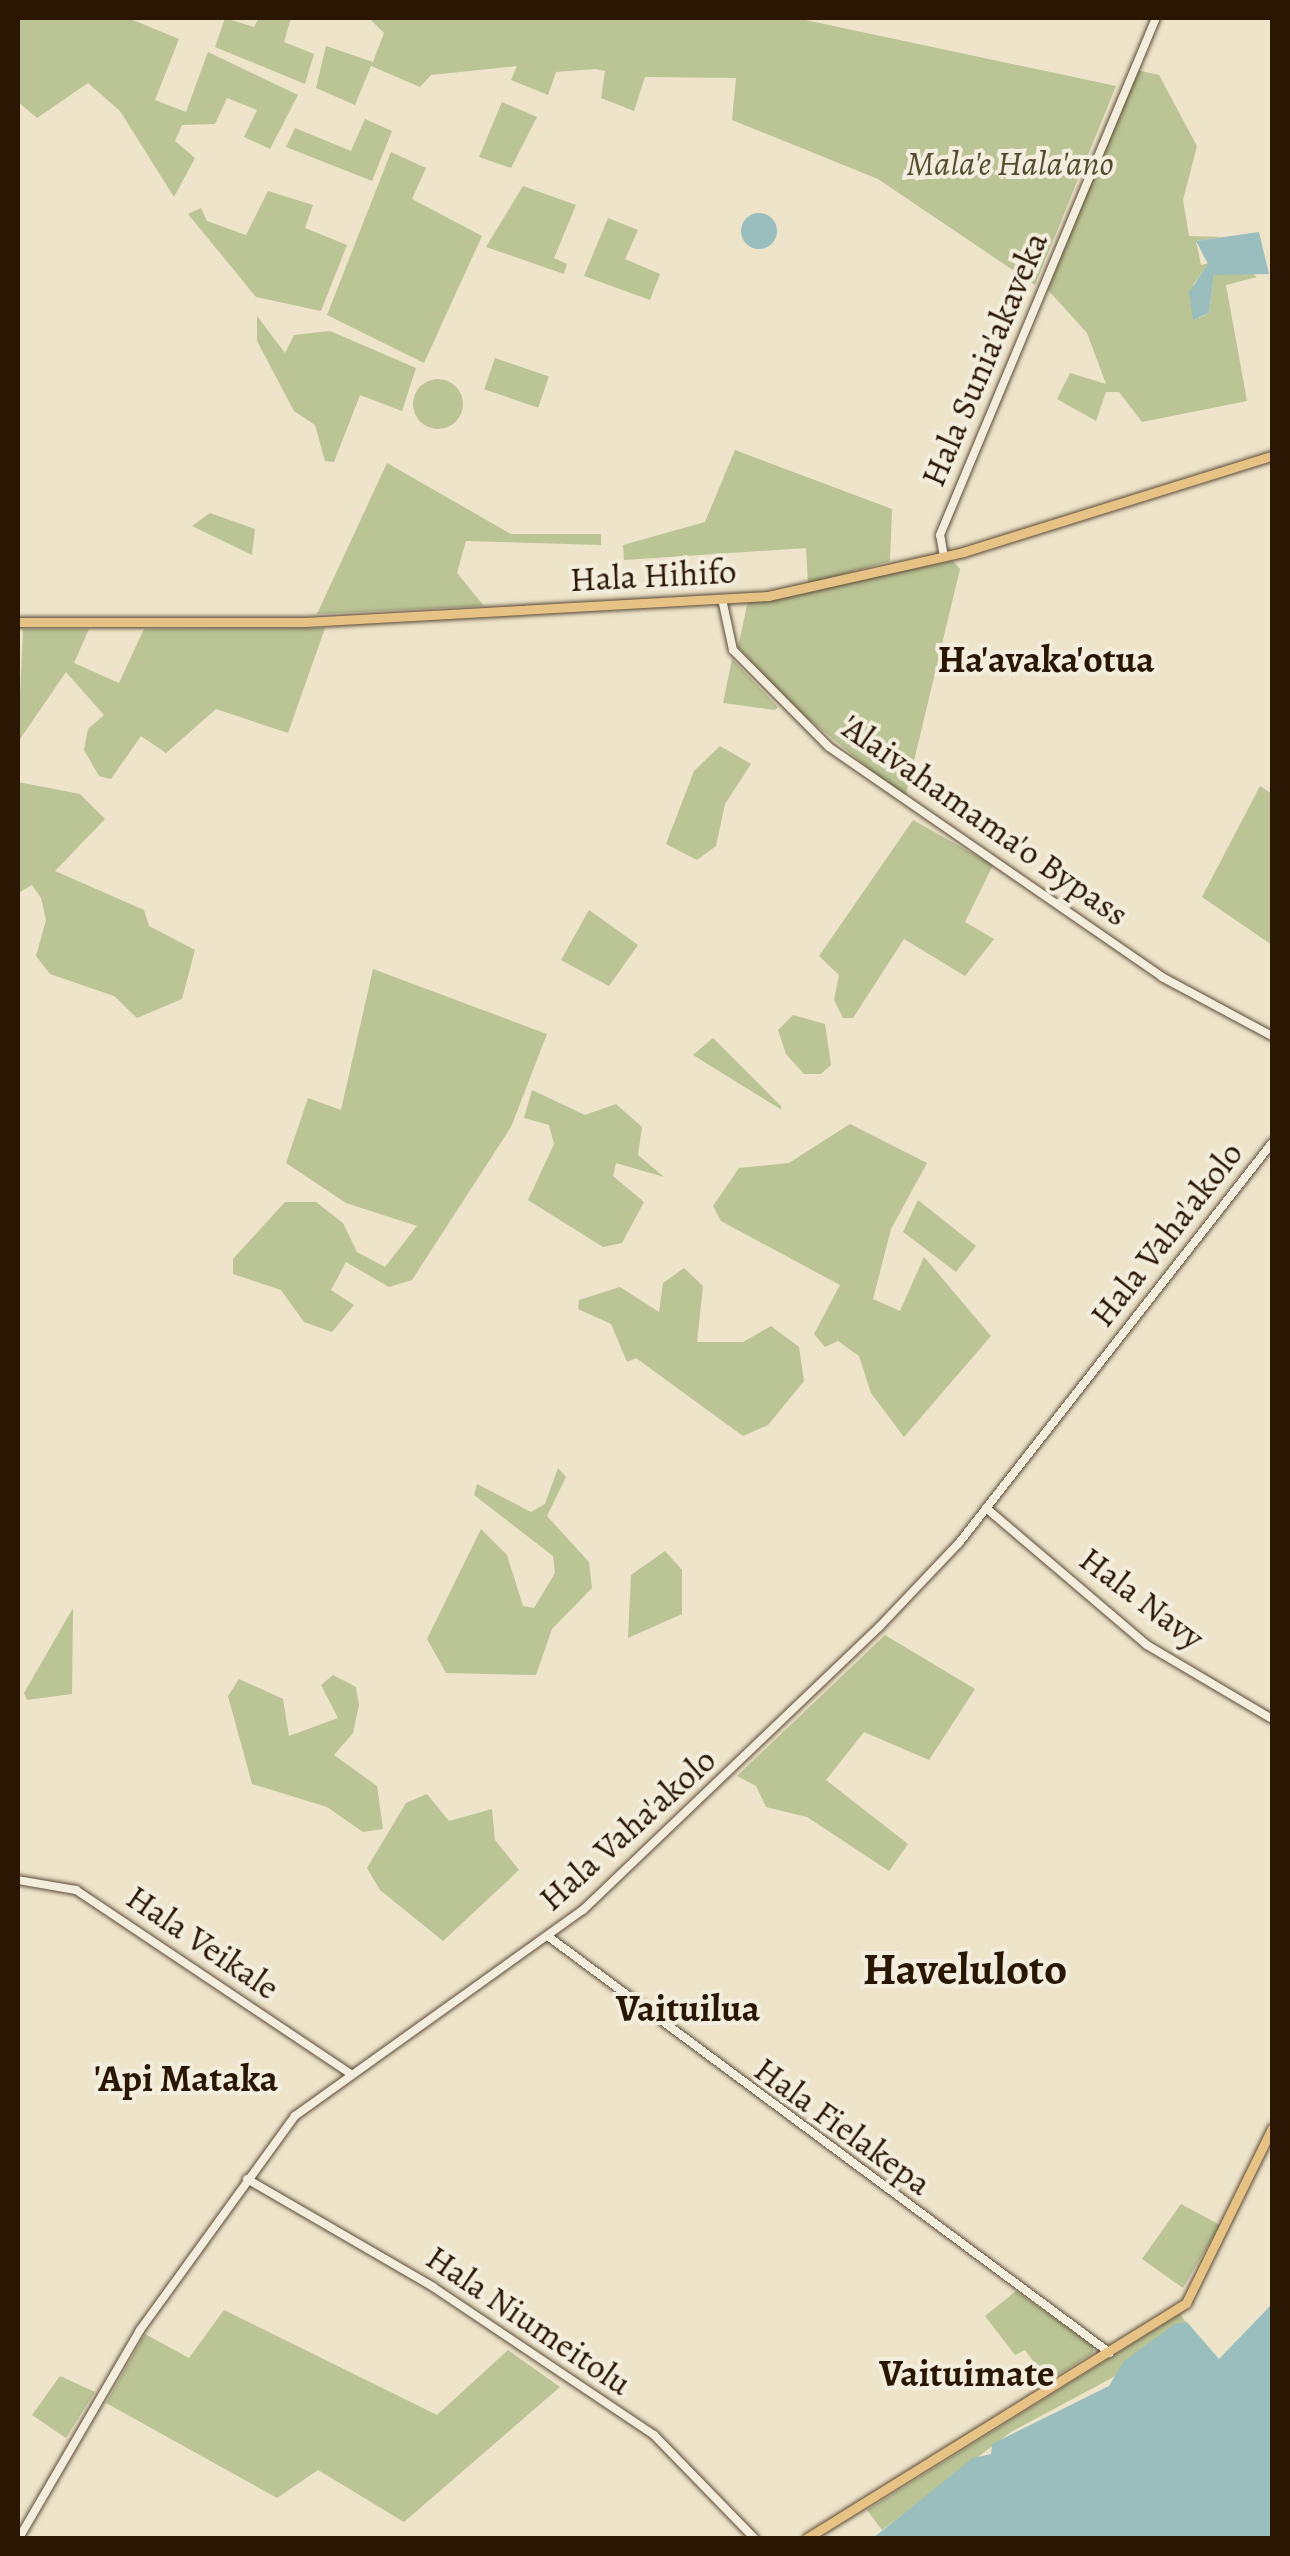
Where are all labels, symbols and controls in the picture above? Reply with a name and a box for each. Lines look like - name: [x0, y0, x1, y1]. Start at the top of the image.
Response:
- park label: Mala'e Hala'ano: [906, 142, 1114, 184]
- street label: Hala Sunia'akaveka: [911, 225, 1057, 493]
- street label: Hala Hihifo: [569, 550, 737, 600]
- district label: Ha'avaka'otua: [937, 637, 1155, 683]
- street label: 'Alaivahamama'o Bypass: [833, 705, 1137, 935]
- street label: Hala Vaha'akolo: [1081, 1133, 1251, 1335]
- street label: Hala Navy: [1071, 1538, 1213, 1658]
- street label: Hala Vaha'akolo: [530, 1739, 724, 1919]
- street label: Hala Veikale: [119, 1876, 287, 2008]
- district label: Haveluloto: [863, 1943, 1067, 1997]
- district label: Vaituilua: [616, 1986, 760, 2032]
- street label: Hala Fielakepa: [746, 2048, 940, 2204]
- district label: 'Api Mataka: [94, 2056, 278, 2102]
- street label: Hala Niumeitolu: [418, 2236, 640, 2404]
- district label: Vaituimate: [879, 2351, 1055, 2397]

